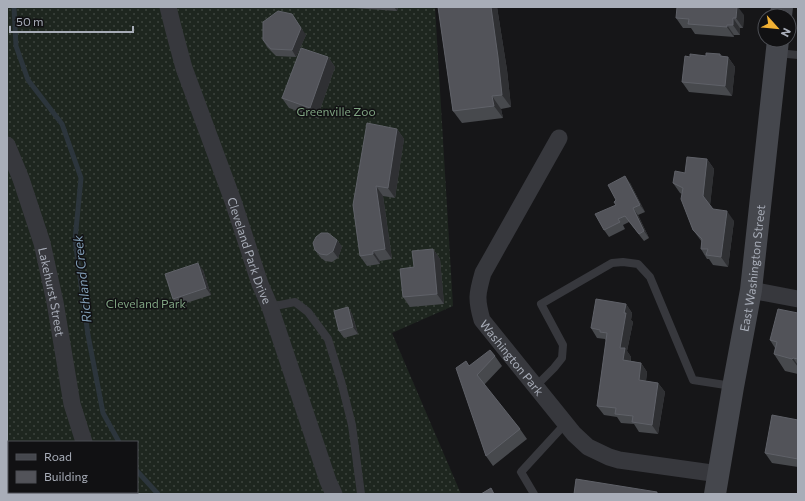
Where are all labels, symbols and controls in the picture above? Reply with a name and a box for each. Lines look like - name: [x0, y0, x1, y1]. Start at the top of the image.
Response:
- scale bar: [10, 8, 133, 34]
- north arrow: [757, 8, 797, 48]
- text: 50 m: [16, 14, 44, 28]
- text: N: [779, 26, 794, 39]
- park label: Greenville Zoo: [296, 104, 376, 118]
- street label: Cleveland Park Drive: [225, 195, 275, 306]
- street label: East Washington Street: [736, 204, 767, 333]
- water label: Richland Creek: [69, 233, 95, 324]
- street label: Lakehurst Street: [36, 246, 68, 337]
- park label: Cleveland Park: [106, 296, 187, 310]
- street label: Washington Park: [478, 317, 547, 398]
- legend: [8, 441, 138, 493]
- text: Road: [44, 449, 72, 463]
- text: Building: [44, 469, 88, 483]

